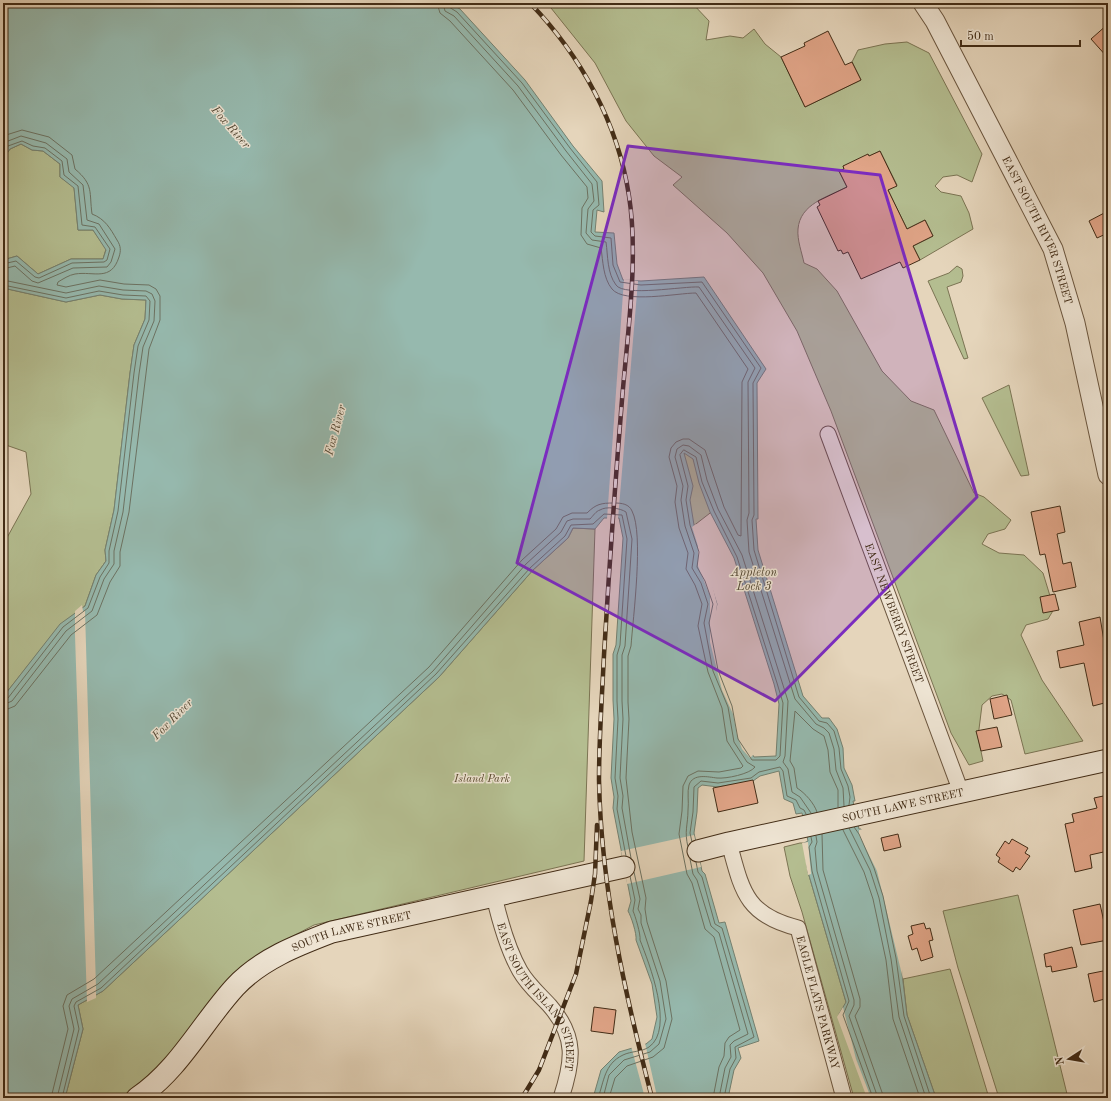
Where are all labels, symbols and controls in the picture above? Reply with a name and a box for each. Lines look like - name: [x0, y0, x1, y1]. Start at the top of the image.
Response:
- scale bar: [961, 22, 1080, 48]
- text: 50 m: [967, 30, 994, 43]
- water label: Fox River: [208, 103, 252, 152]
- street label: EAST SOUTH RIVER STREET: [999, 155, 1073, 306]
- water label: Fox River: [323, 403, 349, 458]
- street label: EAST NEWBERRY STREET: [862, 542, 924, 685]
- water label: Appleton Lock 3: [730, 567, 777, 593]
- water label: Fox River: [149, 697, 196, 743]
- park label: Island Park: [453, 774, 511, 785]
- street label: SOUTH LAWE STREET: [841, 788, 965, 825]
- street label: SOUTH LAWE STREET: [290, 910, 413, 955]
- street label: EAST SOUTH ISLAND STREET: [494, 922, 574, 1072]
- street label: EAGLE FLATS PARKWAY: [793, 935, 840, 1071]
- north arrow: [1049, 1039, 1089, 1079]
- text: N: [1054, 1055, 1067, 1066]

